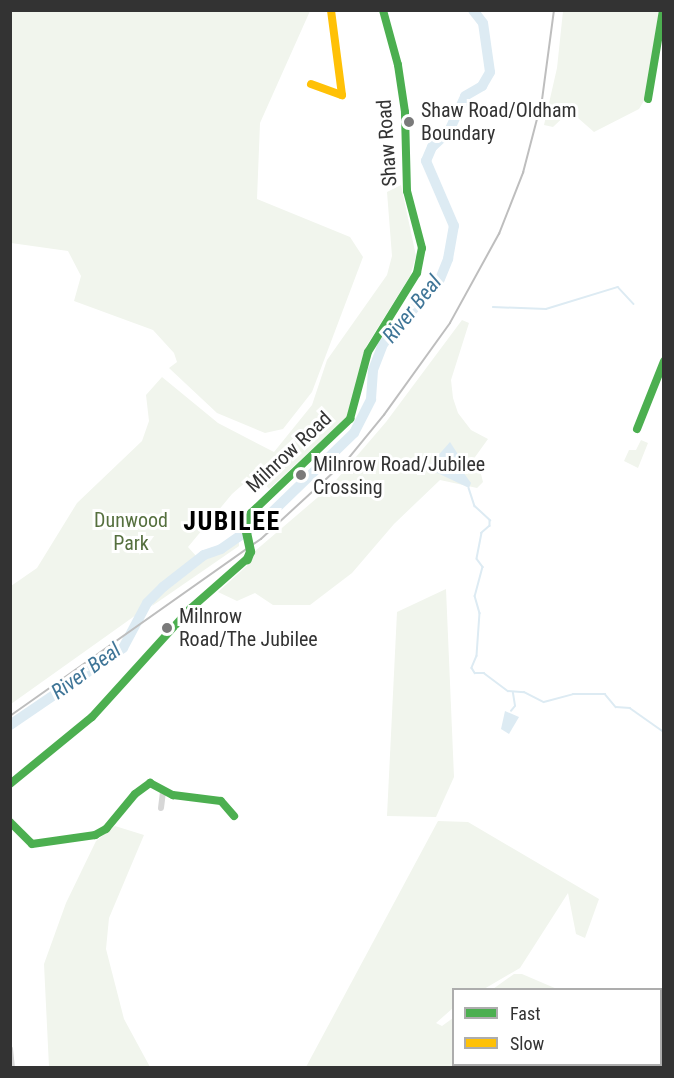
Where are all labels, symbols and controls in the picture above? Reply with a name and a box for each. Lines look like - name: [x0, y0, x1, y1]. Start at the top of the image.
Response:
- place label: Shaw Road/Oldham Boundary: [421, 98, 577, 145]
- street label: Shaw Road: [372, 99, 402, 187]
- marker: Shaw Road/Oldham Boundary: [402, 115, 416, 129]
- water label: River Beal: [377, 270, 447, 348]
- street label: Milnrow Road: [241, 407, 337, 497]
- place label: Milnrow Road/Jubilee Crossing: [313, 452, 485, 499]
- marker: Milnrow Road/Jubilee Crossing: [294, 468, 308, 482]
- district label: JUBILEE: [183, 506, 281, 538]
- park label: Dunwood Park: [94, 509, 168, 556]
- place label: Milnrow Road/The Jubilee: [179, 604, 318, 651]
- marker: Milnrow Road/The Jubilee: [160, 621, 174, 635]
- water label: River Beal: [46, 637, 126, 705]
- legend: [452, 988, 662, 1066]
- text: Fast: [510, 1003, 541, 1024]
- text: Slow: [510, 1033, 544, 1054]

